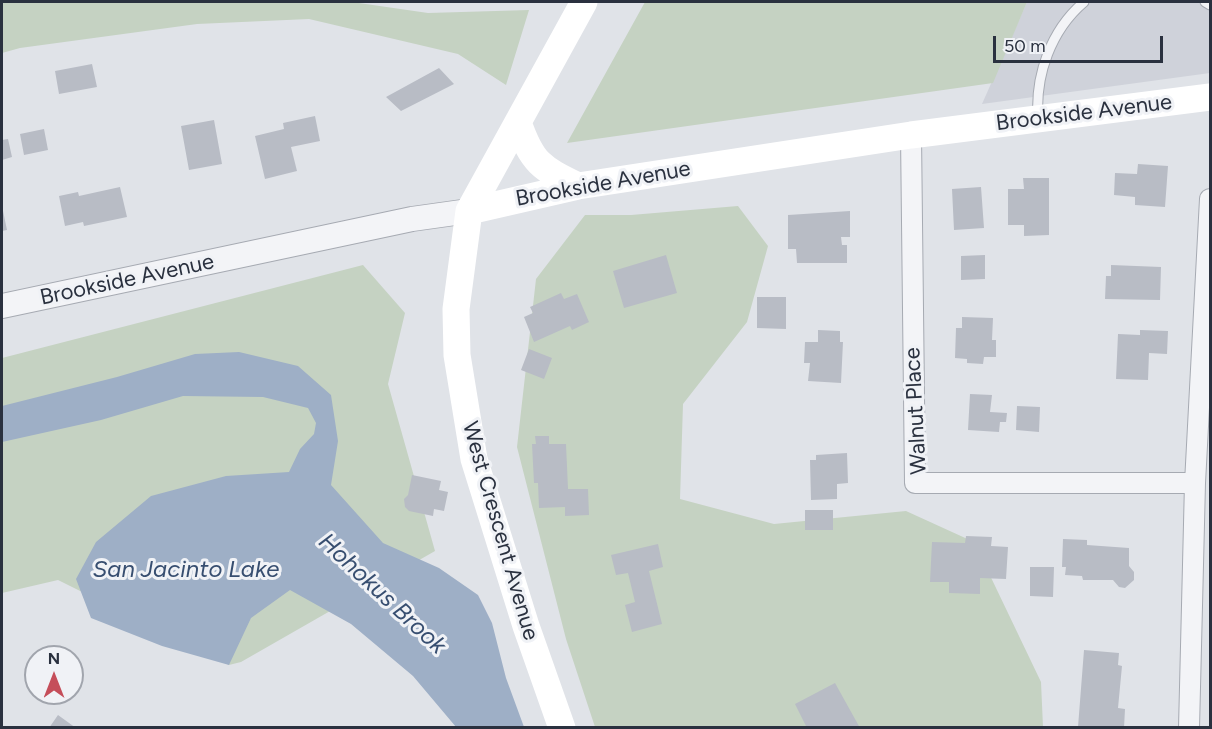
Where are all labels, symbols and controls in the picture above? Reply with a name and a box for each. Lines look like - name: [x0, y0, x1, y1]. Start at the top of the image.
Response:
- scale bar: [996, 24, 1166, 62]
- text: 50 m: [1004, 35, 1046, 57]
- street label: Brookside Avenue: [994, 89, 1174, 137]
- street label: Brookside Avenue: [513, 156, 693, 212]
- street label: Brookside Avenue: [38, 249, 216, 311]
- street label: Walnut Place: [899, 347, 933, 475]
- street label: West Crescent Avenue: [456, 419, 544, 643]
- water label: Hohokus Brook: [312, 528, 452, 660]
- water label: San Jacinto Lake: [93, 556, 279, 584]
- north arrow: [24, 645, 84, 705]
- text: N: [48, 649, 60, 668]

